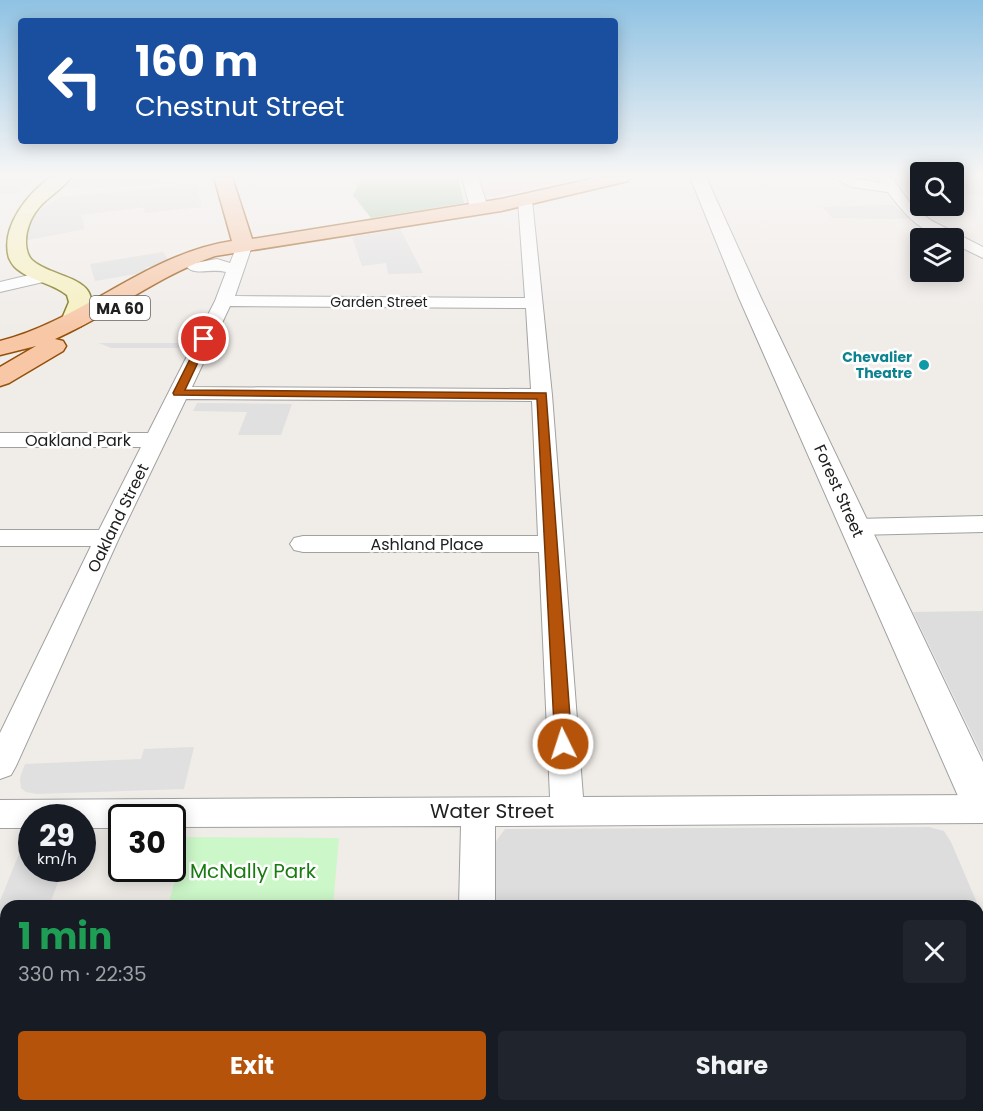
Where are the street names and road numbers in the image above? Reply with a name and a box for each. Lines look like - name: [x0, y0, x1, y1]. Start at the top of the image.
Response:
- street label: Garden Street: [330, 292, 428, 312]
- road number: MA 60: [90, 296, 150, 320]
- street label: Oakland Park: [25, 429, 132, 452]
- street label: Forest Street: [808, 441, 870, 541]
- street label: Oakland Street: [82, 460, 154, 576]
- street label: Ashland Place: [370, 533, 484, 556]
- street label: Water Street: [430, 797, 554, 825]

